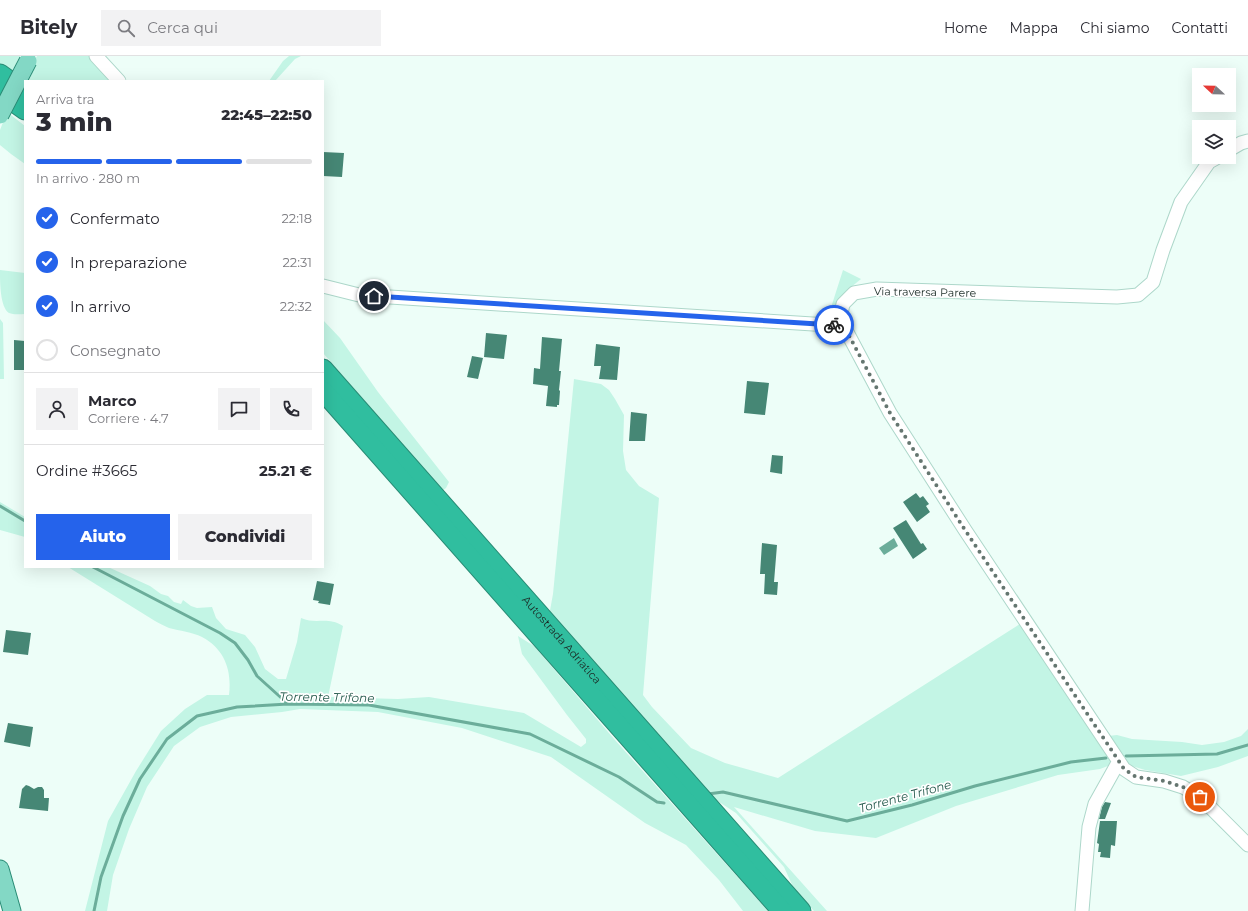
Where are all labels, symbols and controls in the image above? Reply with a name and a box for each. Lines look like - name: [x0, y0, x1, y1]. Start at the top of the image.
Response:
- search box: [101, 10, 381, 46]
- text: Bitely: [20, 16, 77, 39]
- icon: search: [115, 17, 137, 39]
- text: Cerca qui: [147, 18, 218, 37]
- text: Home: [944, 19, 987, 37]
- text: Mappa: [1009, 19, 1058, 37]
- text: Chi siamo: [1080, 19, 1150, 37]
- text: Contatti: [1172, 19, 1228, 37]
- north arrow: [1192, 68, 1236, 112]
- map controls: [1192, 68, 1236, 164]
- text: Arriva tra: [36, 91, 95, 107]
- text: 22:45–22:50: [221, 105, 312, 124]
- text: 3 min: [36, 106, 113, 138]
- button: layers: [1192, 120, 1236, 164]
- text: In arrivo · 280 m: [36, 170, 140, 186]
- icon: check: [36, 207, 58, 229]
- text: Confermato: [70, 209, 160, 228]
- text: 22:18: [281, 210, 312, 226]
- icon: check: [36, 251, 58, 273]
- text: In preparazione: [70, 253, 187, 272]
- text: 22:31: [282, 254, 312, 270]
- pin: [357, 279, 391, 313]
- street label: Via traversa Parere: [874, 284, 977, 300]
- icon: home: [363, 285, 385, 307]
- icon: check: [36, 295, 58, 317]
- text: In arrivo: [70, 297, 131, 316]
- text: 22:32: [280, 298, 312, 314]
- courier: [814, 305, 854, 345]
- icon: bike: [823, 314, 845, 336]
- text: Consegnato: [70, 341, 161, 360]
- button: person: [36, 388, 78, 430]
- button: chat: [218, 388, 260, 430]
- button: phone: [270, 388, 312, 430]
- text: Marco: [88, 391, 137, 410]
- text: Corriere · 4.7: [88, 410, 169, 426]
- text: Ordine #3665: [36, 461, 137, 480]
- text: 25.21 €: [259, 461, 312, 480]
- button: Aiuto: [36, 514, 170, 560]
- button: Condividi: [178, 514, 312, 560]
- street label: Autostrada Adriatica: [519, 593, 604, 687]
- water label: Torrente Trifone: [279, 689, 375, 705]
- water label: Torrente Trifone: [857, 776, 953, 816]
- pin: [1183, 780, 1217, 814]
- icon: bag: [1189, 786, 1211, 808]

